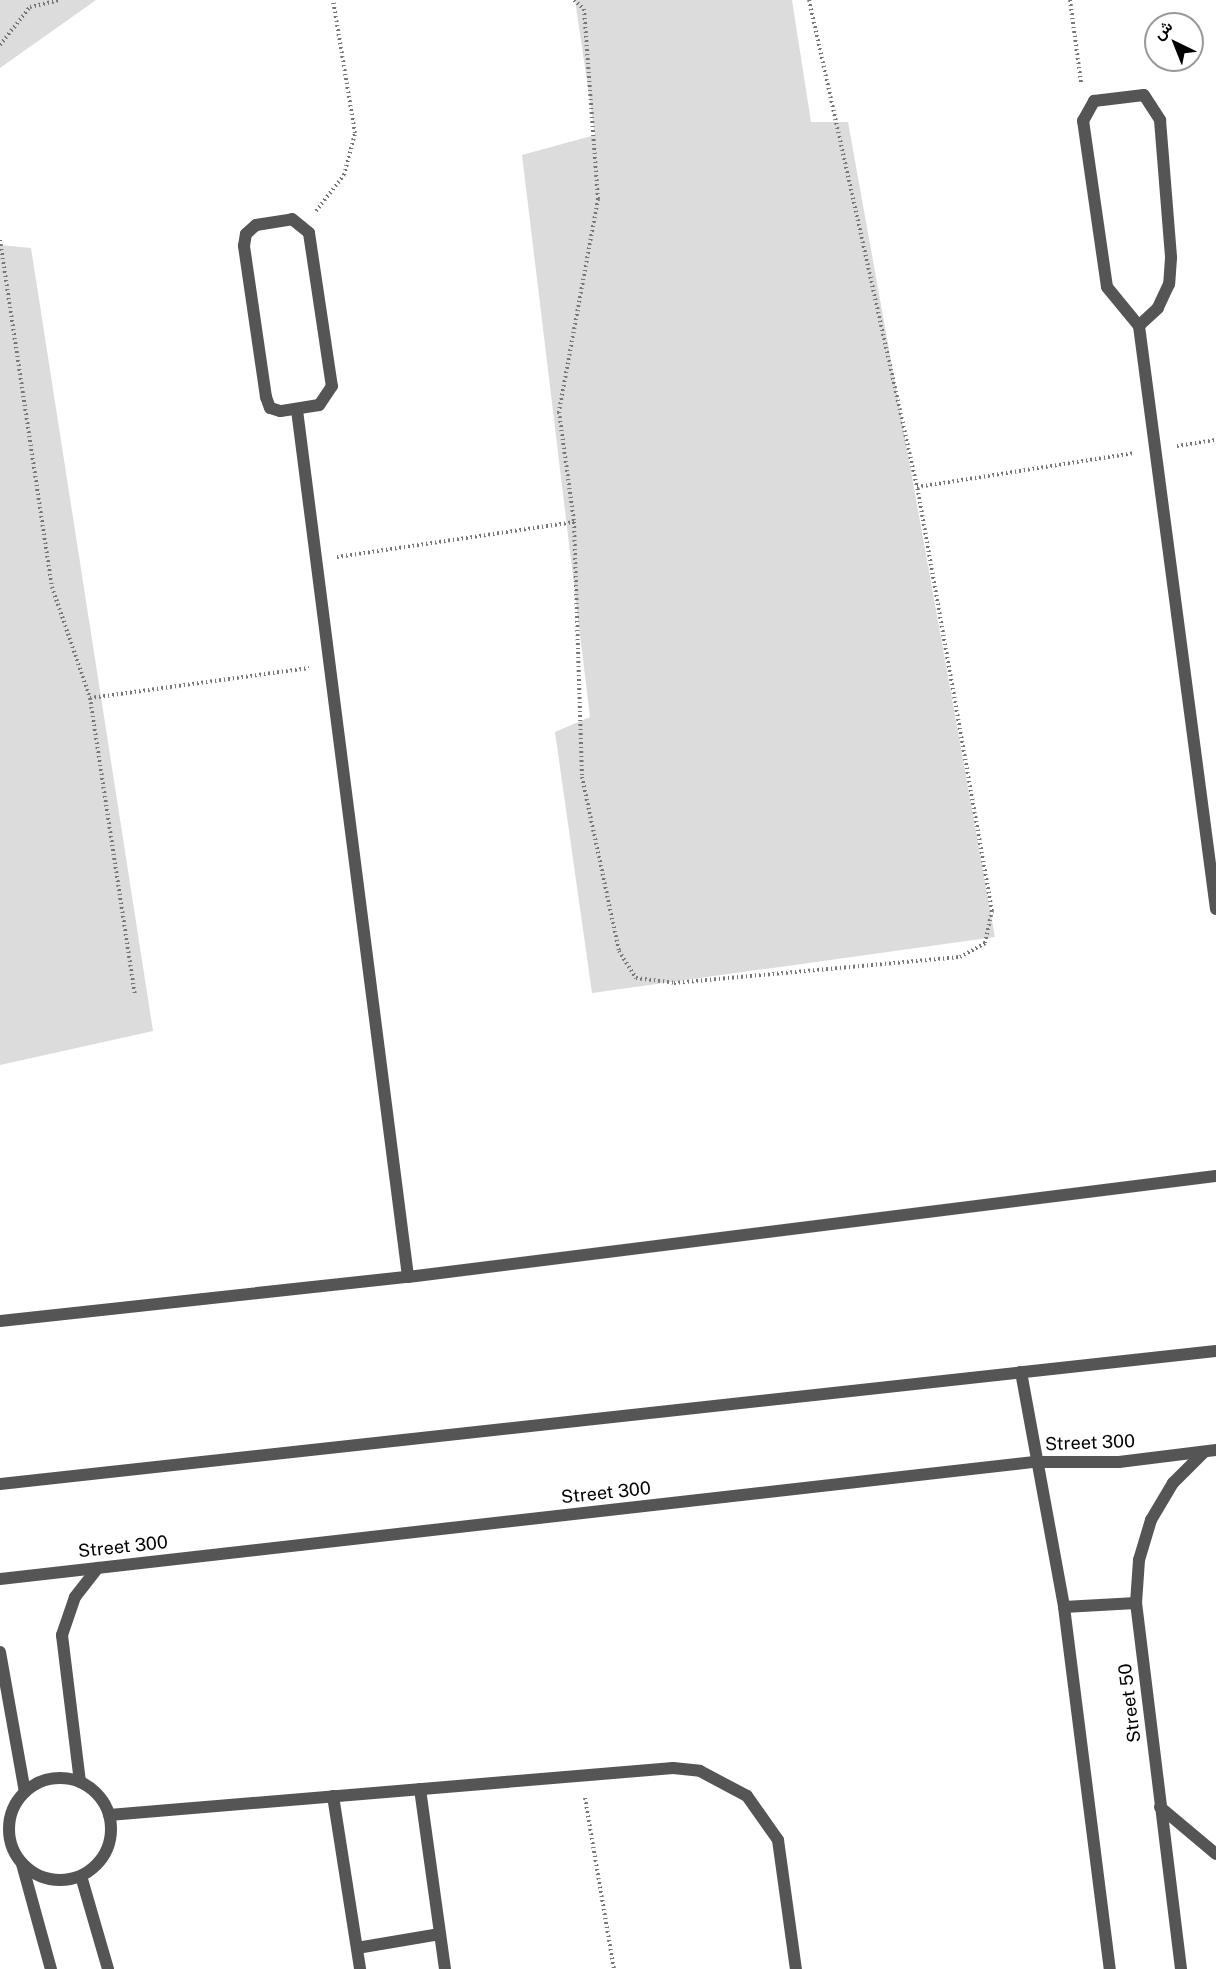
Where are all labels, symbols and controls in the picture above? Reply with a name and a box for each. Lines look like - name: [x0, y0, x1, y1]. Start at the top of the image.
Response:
- north arrow: [1144, 12, 1204, 72]
- text: ش: [1149, 16, 1176, 43]
- street label: Street 300: [1045, 1431, 1135, 1455]
- street label: Street 300: [560, 1478, 652, 1508]
- street label: Street 300: [77, 1532, 169, 1562]
- street label: Street 50: [1114, 1662, 1146, 1744]

